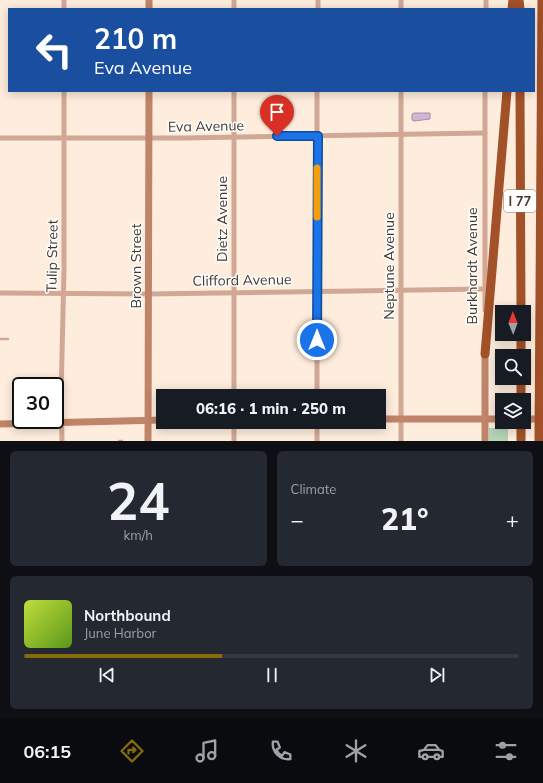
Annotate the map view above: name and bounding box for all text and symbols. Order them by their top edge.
text: 210 m [94,21,177,56]
icon: left [28,24,80,76]
text: Eva Avenue [94,56,192,79]
pin [260,95,294,136]
icon: arrive [266,101,288,123]
street label: Eva Avenue [168,116,244,136]
street label: Dietz Avenue [213,176,231,262]
road number: I 77 [504,190,536,212]
street label: Burkhardt Avenue [463,207,481,325]
street label: Neptune Avenue [380,212,398,320]
street label: Tulip Street [42,219,62,293]
street label: Brown Street [127,223,145,309]
street label: Clifford Avenue [192,270,292,290]
north arrow [495,305,531,341]
map controls [495,305,531,429]
position arrow [296,319,338,361]
button: search [495,349,531,385]
speed limit sign: 30 [12,377,64,429]
button: layers [495,393,531,429]
text: 06:16 · 1 min · 250 m [196,399,346,418]
text: 24 [107,468,169,533]
text: Climate [291,481,336,497]
text: 21° [381,500,429,538]
text: − [291,506,304,534]
text: + [506,506,519,534]
text: km/h [124,527,153,543]
text: Northbound [84,606,171,625]
text: June Harbor [84,625,156,641]
icon: previous [96,664,118,686]
icon: pause [261,664,283,686]
icon: next [426,664,448,686]
icon: directions [118,737,146,765]
icon: music [193,737,221,765]
icon: phone [267,737,295,765]
icon: climate [342,737,370,765]
icon: car [417,737,445,765]
icon: filters [492,737,520,765]
text: 06:15 [23,740,71,763]

